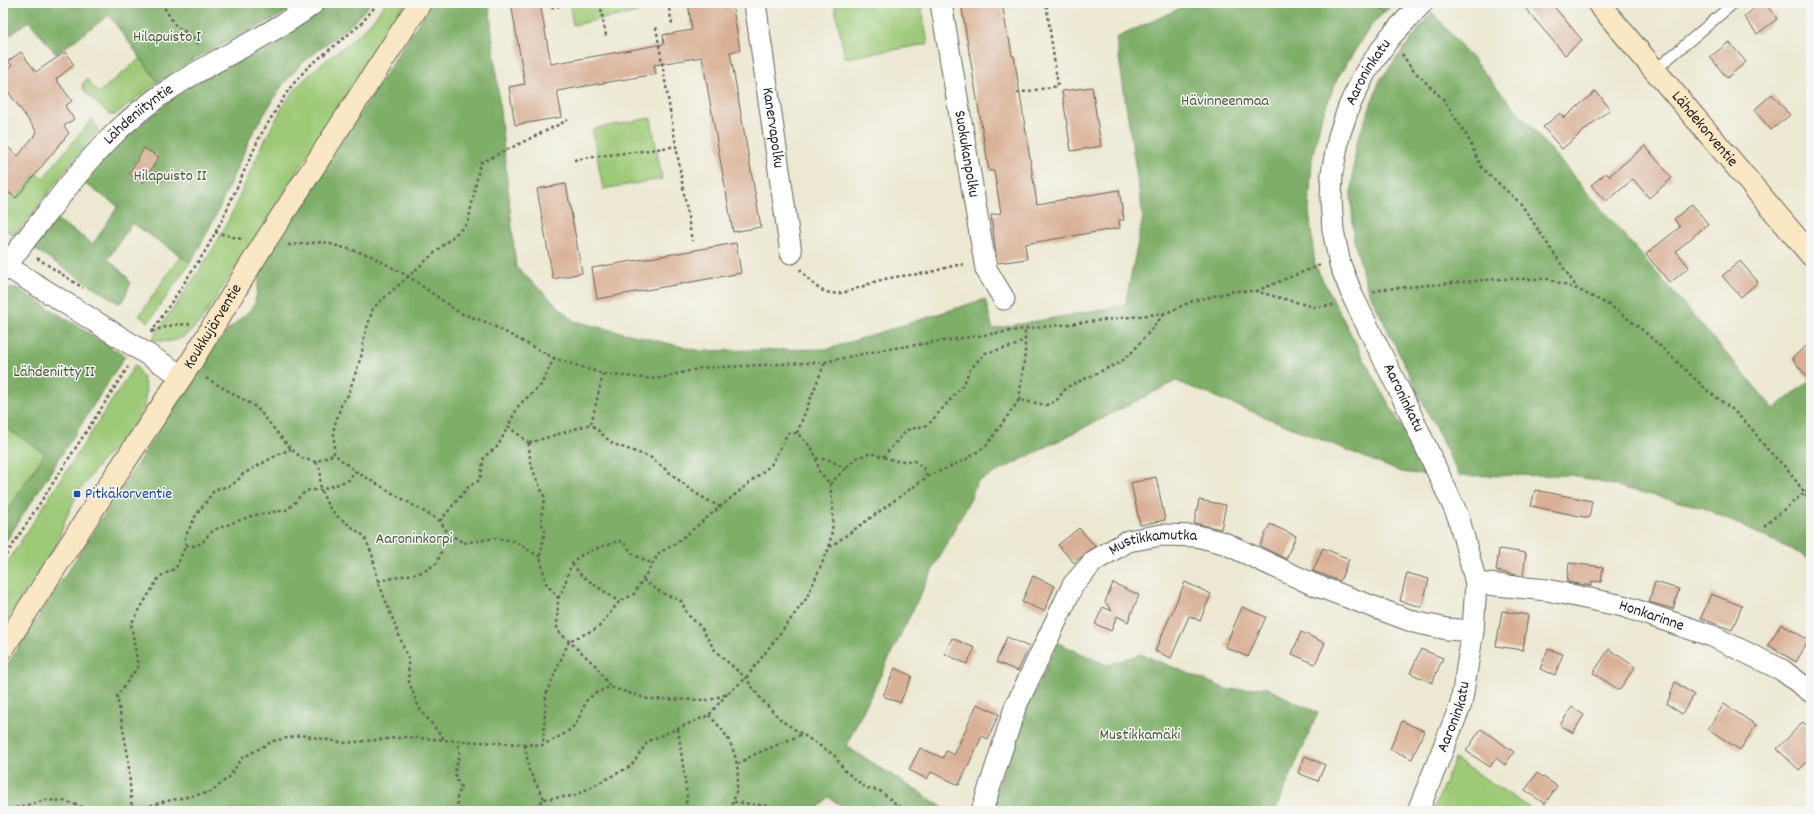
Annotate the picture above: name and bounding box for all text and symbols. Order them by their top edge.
park label: Hilapuisto I [133,26,201,49]
street label: Aaroninkatu [1339,34,1397,109]
street label: Lähdeniityntie [98,78,178,150]
street label: Kanervapolku [756,86,790,170]
street label: Lähdekorventie [1666,86,1743,172]
park label: Hävinneenmaa [1181,90,1270,113]
street label: Suokukanpolku [948,109,985,199]
park label: Hilapuisto II [134,165,207,188]
street label: Koukkujärventie [178,279,248,374]
street label: Aaroninkatu [1376,360,1430,436]
park label: Lähdeniitty II [13,361,95,384]
place label: Pitkäkorventie [85,483,172,506]
marker: Pitkäkorventie [72,489,82,499]
street label: Mustikkamutka [1104,523,1198,561]
park label: Aaroninkorpi [376,528,453,551]
street label: Honkarinne [1616,594,1687,637]
street label: Aaroninkatu [1431,680,1476,756]
park label: Mustikkamäki [1100,724,1181,747]

